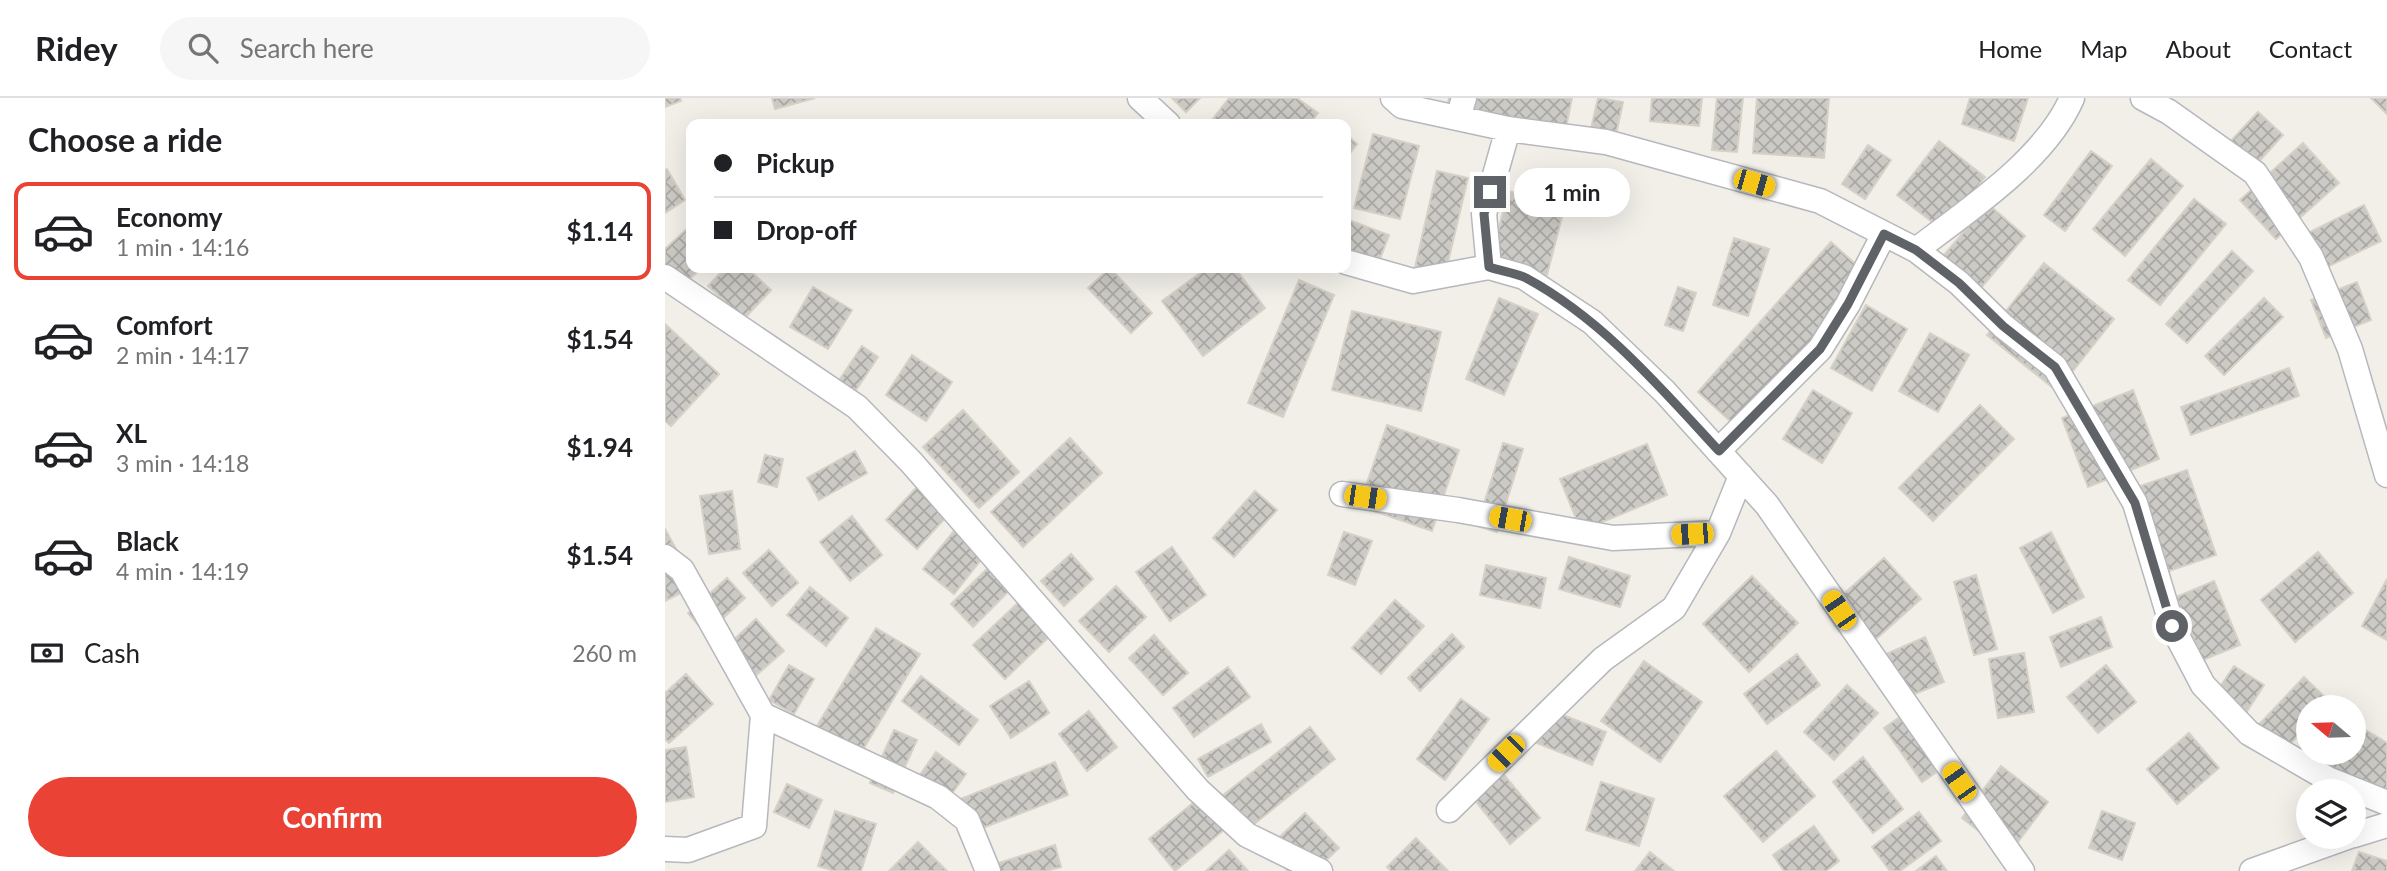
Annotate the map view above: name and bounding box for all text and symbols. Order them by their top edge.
search box [160,17,650,80]
text: Ridey [35,28,118,68]
icon: search [184,29,222,67]
text: Search here [240,32,374,64]
text: Home [1978,34,2042,63]
text: Map [2080,34,2128,63]
text: About [2166,34,2231,63]
text: Contact [2269,34,2352,63]
text: Choose a ride [28,120,222,159]
text: Pickup [756,147,835,179]
car [1731,167,1778,199]
callout: 1 min [1515,168,1630,217]
route end [1474,176,1506,208]
text: 1 min [1543,178,1601,206]
icon: car [32,200,95,263]
text: Economy [116,201,222,233]
text: Drop-off [756,214,857,246]
text: $1.14 [567,215,633,247]
text: 1 min · 14:16 [116,233,249,261]
icon: car [32,308,95,371]
text: Comfort [116,309,213,341]
text: $1.54 [567,323,633,355]
text: 2 min · 14:17 [116,341,249,369]
icon: car [32,416,95,479]
text: XL [116,417,147,449]
text: $1.94 [567,431,633,463]
text: 3 min · 14:18 [116,449,249,477]
car [1343,484,1388,510]
car [1488,505,1533,533]
car [1671,522,1714,546]
icon: car [32,524,95,587]
text: Black [116,525,179,557]
text: $1.54 [567,539,633,571]
text: 4 min · 14:19 [116,557,249,585]
car [1819,587,1860,633]
route start [2156,610,2188,642]
icon: cash [28,634,66,672]
text: Cash [84,637,140,669]
text: 260 m [572,639,637,667]
north arrow [2296,695,2366,765]
map controls [2296,695,2366,849]
car [1484,731,1529,775]
car [1939,759,1980,805]
button: Confirm [28,777,637,857]
button: layers [2296,779,2366,849]

